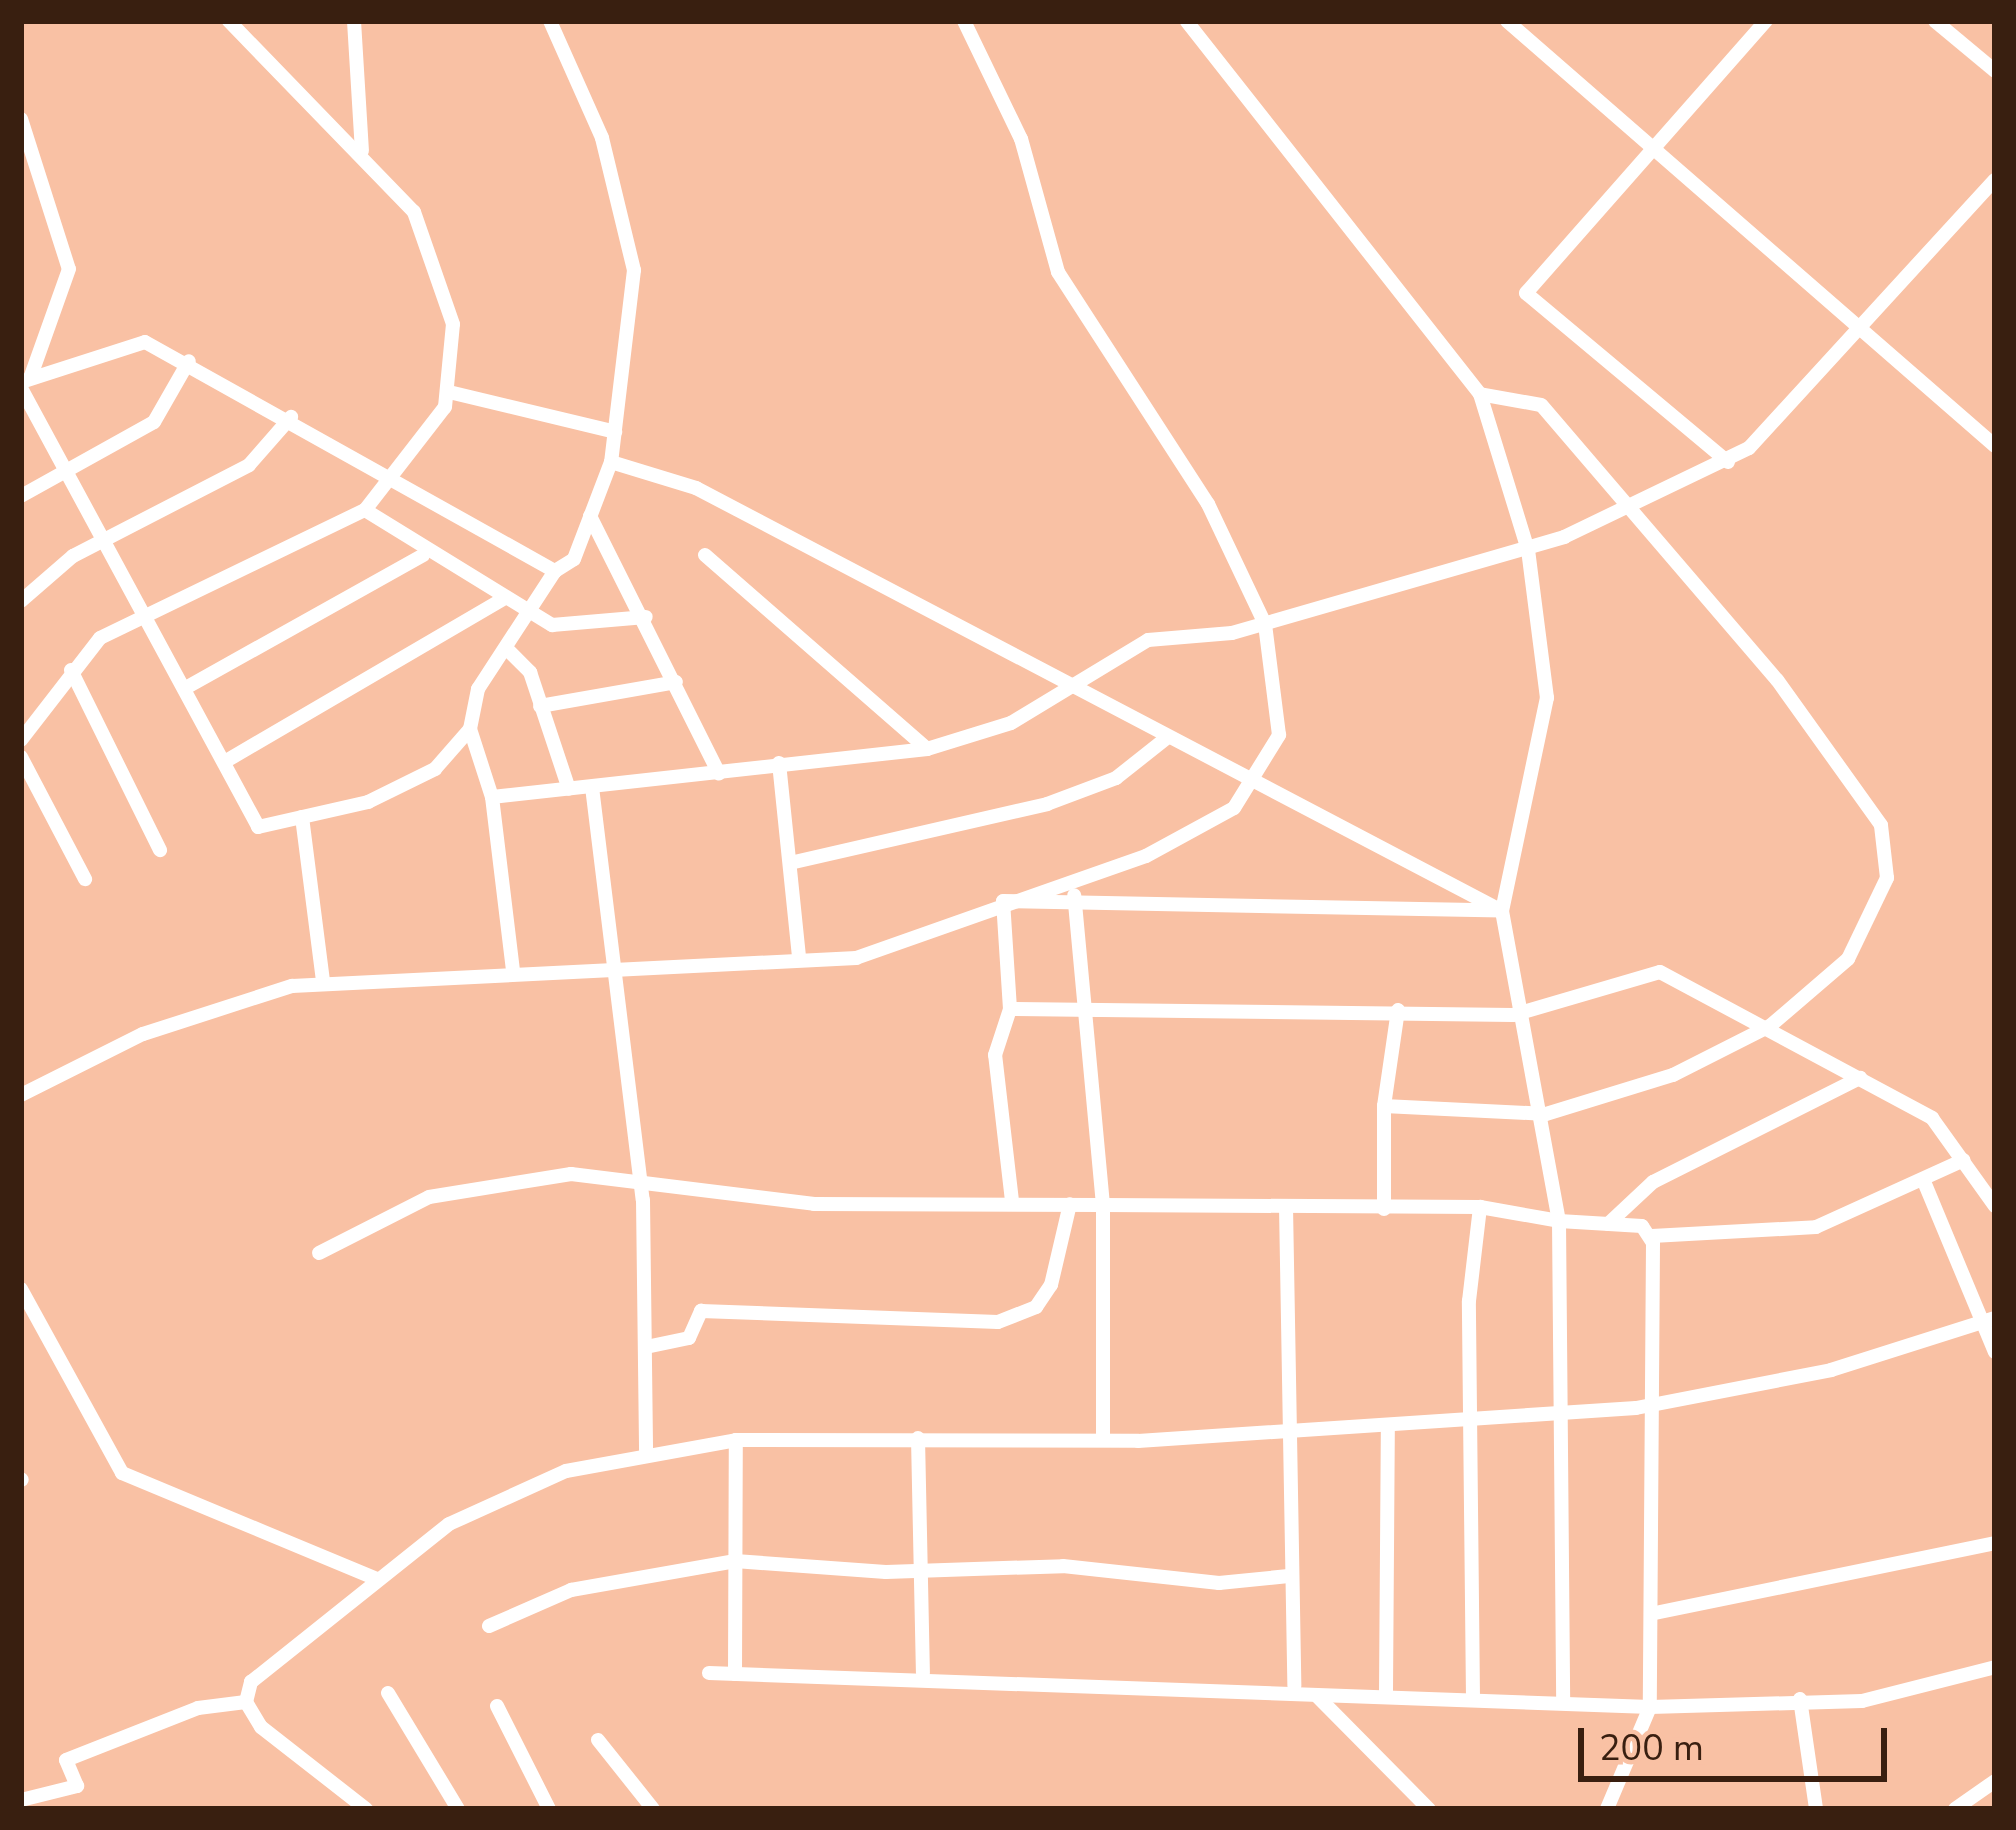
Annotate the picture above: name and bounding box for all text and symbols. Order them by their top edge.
scale bar [1584,1704,1893,1778]
text: 200 m [1599,1724,1704,1773]

